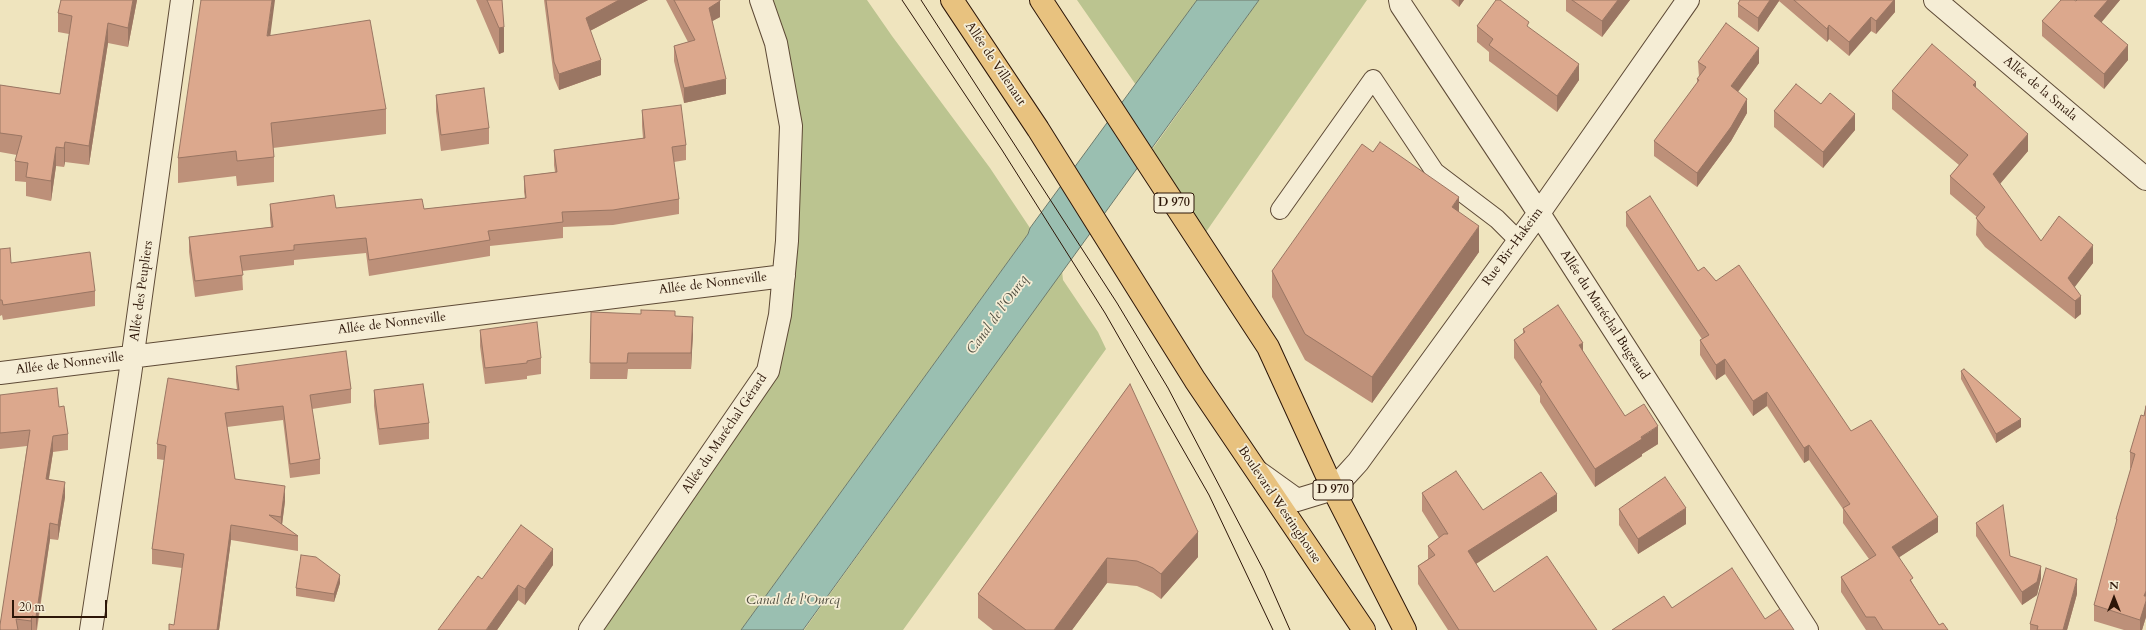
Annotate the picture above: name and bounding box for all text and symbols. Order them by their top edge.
street label: Allée de Villenaut [961,19,1029,109]
street label: Allée de la Smala [2000,53,2080,125]
road number: D 970 [1154,193,1194,213]
street label: Rue Bir-Hakeim [1479,205,1547,289]
street label: Allée des Peupliers [127,240,157,342]
street label: Allée du Maréchal Bugeaud [1556,247,1652,383]
street label: Allée de Nonneville [658,270,768,298]
water label: Canal de l'Ourcq [964,272,1032,358]
street label: Allée de Nonneville [337,310,447,338]
street label: Allée de Nonneville [15,350,125,378]
street label: Allée du Maréchal Gérard [679,371,771,497]
street label: Boulevard Westinghouse [1234,443,1324,567]
road number: D 970 [1313,480,1353,500]
north arrow [2094,578,2134,618]
text: N [2109,578,2119,593]
scale bar [14,592,109,618]
water label: Canal de l'Ourcq [746,593,840,609]
text: 20 m [19,599,45,615]

